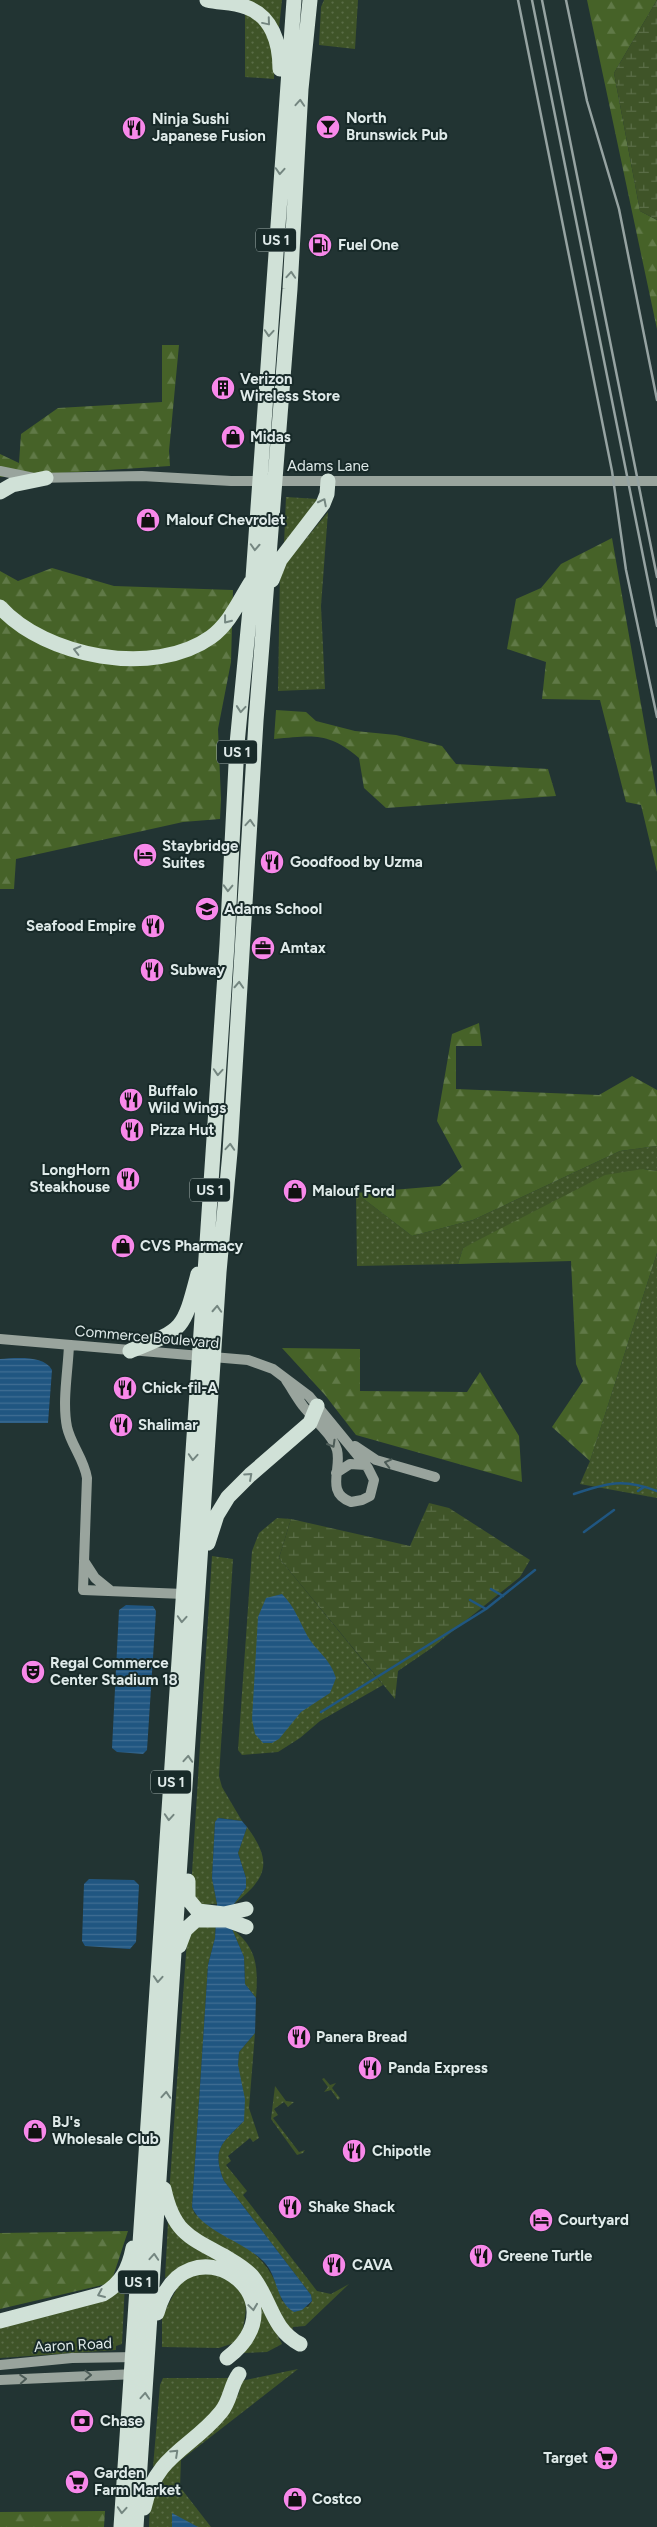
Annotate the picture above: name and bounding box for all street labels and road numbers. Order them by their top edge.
road number: US 1 [256,228,296,252]
street label: Adams Lane [287,457,369,475]
road number: US 1 [217,740,257,764]
road number: US 1 [190,1178,230,1202]
street label: Commerce Boulevard [74,1322,220,1352]
road number: US 1 [151,1770,191,1794]
road number: US 1 [118,2270,158,2294]
street label: Aaron Road [34,2334,112,2356]

